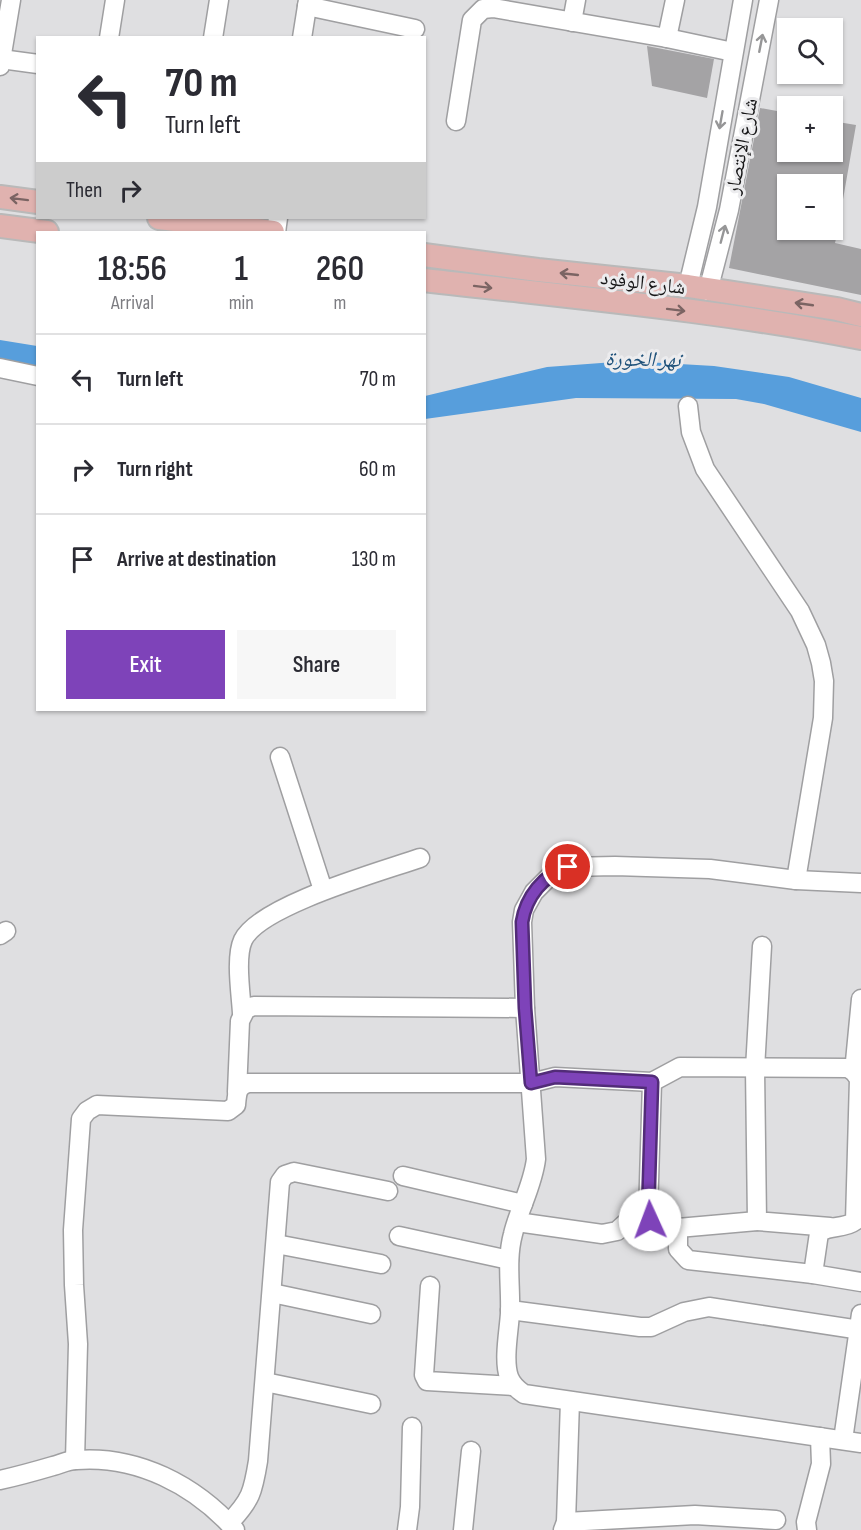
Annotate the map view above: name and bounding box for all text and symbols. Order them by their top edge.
map controls [777,18,843,240]
button: search [777,18,843,84]
one-way arrow [756,34,767,53]
text: 70 m [165,58,238,109]
icon: left [66,60,144,138]
street label: شارع الإنتصار [721,96,763,197]
button: + [777,96,843,162]
text: Turn left [165,109,241,141]
one-way arrow [716,109,727,129]
icon: right [114,174,147,207]
button: − [777,174,843,240]
text: Then [66,177,102,204]
one-way arrow [9,193,29,204]
one-way arrow [718,225,729,244]
text: 18:56 [98,248,167,291]
text: 1 [235,248,248,291]
text: 260 [316,248,364,291]
street label: شارع الوفود [599,266,687,300]
one-way arrow [559,268,579,279]
one-way arrow [472,282,492,293]
text: Arrival [111,291,154,315]
text: min [229,291,254,315]
text: m [334,291,346,315]
one-way arrow [794,299,814,310]
one-way arrow [666,305,686,316]
water label: نهر الخورة [605,346,685,373]
icon: left [66,363,99,396]
text: Turn left [117,366,183,393]
text: 70 m [360,366,396,393]
icon: right [66,453,99,486]
text: Turn right [117,456,193,483]
text: 60 m [359,456,396,483]
icon: arrive [66,543,99,576]
text: Arrive at destination [117,546,276,573]
text: 130 m [352,546,396,573]
button: Exit [66,630,225,699]
button: Share [237,630,396,699]
pin [542,841,593,892]
icon: arrive [551,850,584,883]
position arrow [618,1188,682,1252]

